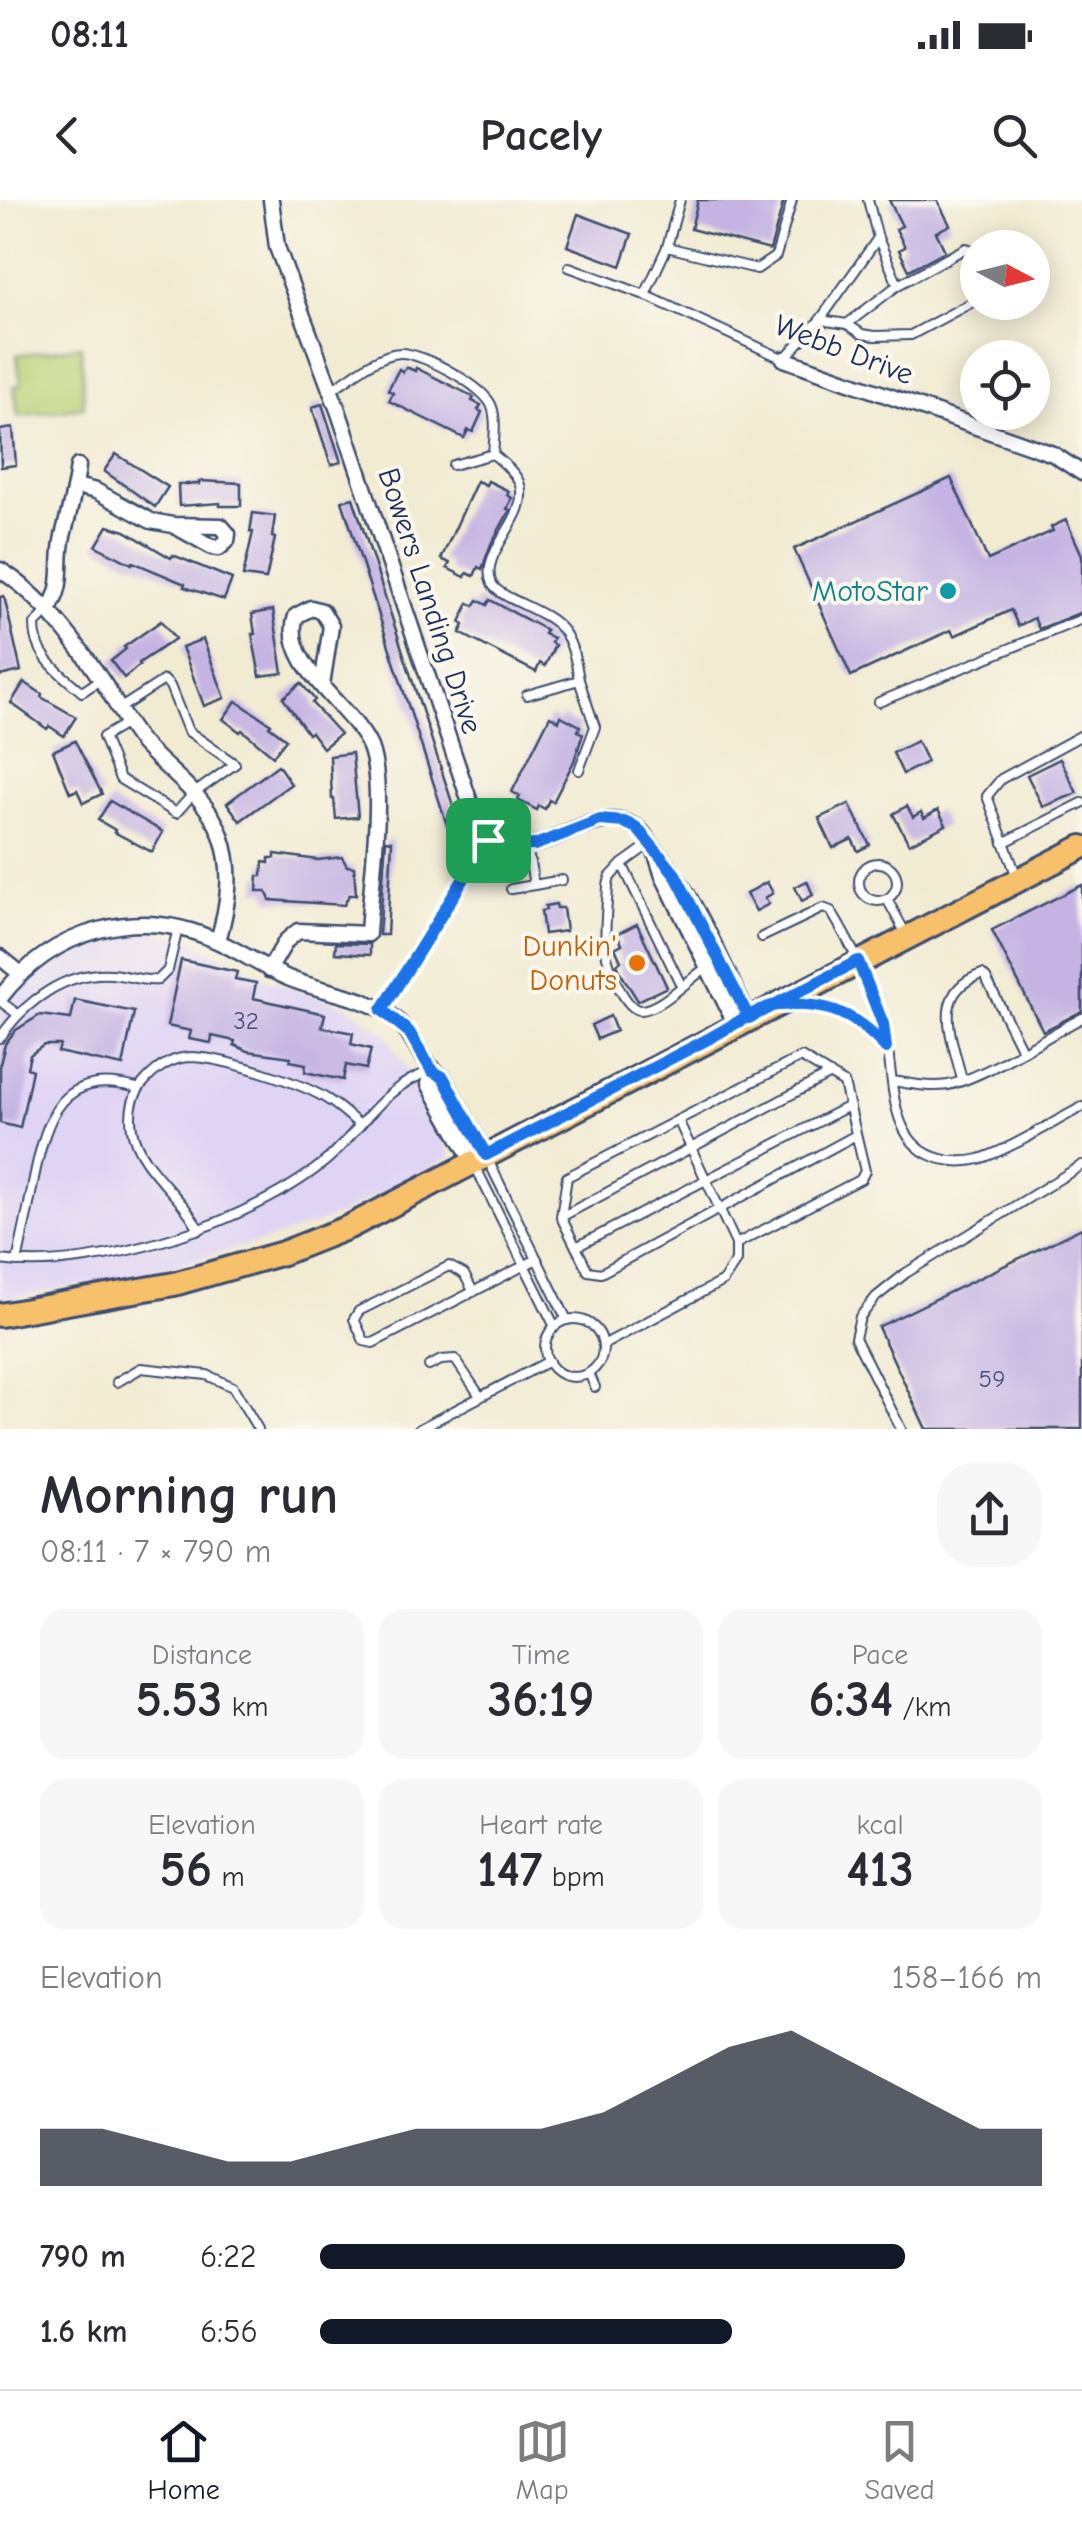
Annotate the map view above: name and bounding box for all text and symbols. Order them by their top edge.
text: 08:11 [50,13,129,57]
icon: back [40,108,95,163]
icon: search [987,108,1042,163]
text: Pacely [480,109,602,161]
north arrow [960,230,1050,320]
map controls [960,230,1050,430]
street label: Webb Drive [770,308,918,392]
button: locate [960,340,1050,430]
street label: Bowers Landing Drive [370,464,490,738]
place label: MotoStar [812,574,928,609]
marker: MotoStar [937,580,959,602]
pin [446,798,531,883]
icon: arrive [461,813,516,868]
place label: Dunkin' Donuts [522,929,617,998]
marker: Dunkin' Donuts [626,952,648,974]
house number: 32 [233,1006,259,1035]
house number: 59 [979,1364,1005,1393]
button: share [937,1462,1042,1567]
text: Morning run [40,1463,338,1527]
text: 08:11 · 7 × 790 m [40,1533,271,1570]
text: Distance [152,1639,252,1671]
text: Time [512,1639,570,1671]
text: Pace [852,1639,908,1671]
text: 5.53 [136,1671,222,1729]
text: 36:19 [488,1671,594,1729]
text: 6:34 [809,1671,893,1729]
text: km [222,1691,268,1723]
text: /km [893,1691,951,1723]
text: Elevation [148,1809,256,1841]
text: Heart rate [479,1809,603,1841]
text: kcal [856,1809,904,1841]
text: 56 [159,1841,212,1899]
text: 147 [477,1841,542,1899]
text: 413 [846,1841,914,1899]
text: m [212,1861,245,1893]
text: bpm [542,1861,605,1893]
text: Elevation [40,1959,163,1996]
text: 158–166 m [892,1959,1042,1996]
text: 790 m [40,2238,126,2275]
text: 6:22 [200,2238,257,2275]
text: 1.6 km [40,2313,128,2350]
text: 6:56 [200,2313,258,2350]
tab: Home [147,2414,220,2506]
tab: Map [515,2414,570,2506]
tab: Saved [865,2414,935,2506]

